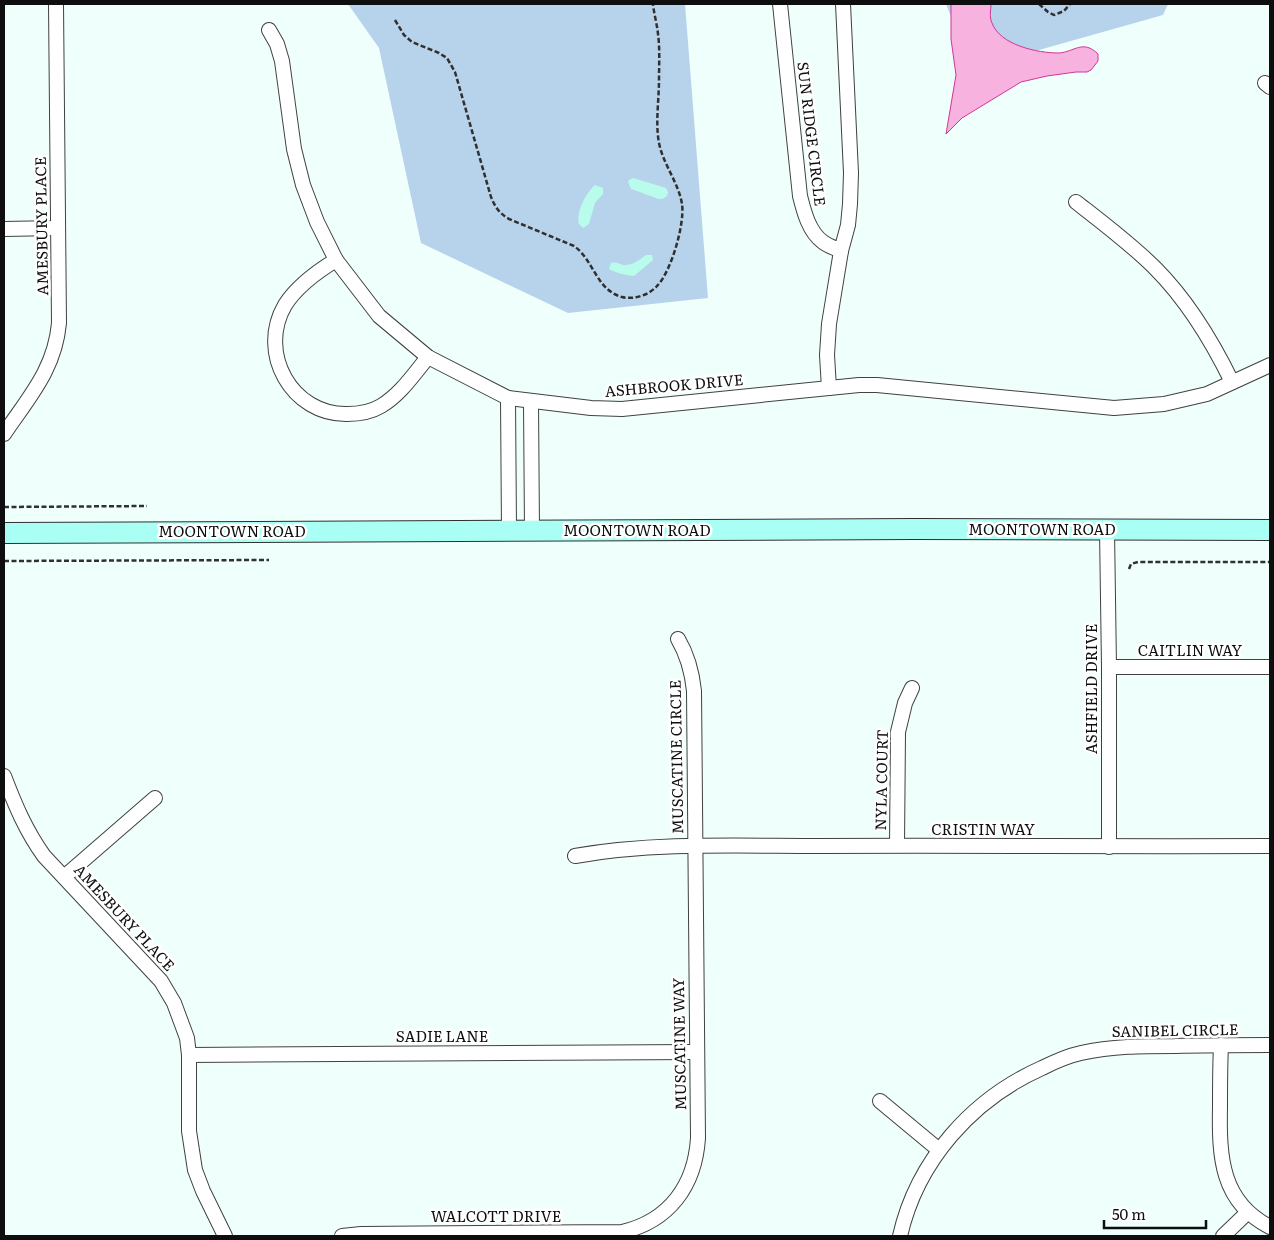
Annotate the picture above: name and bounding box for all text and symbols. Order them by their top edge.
street label: SUN RIDGE CIRCLE [792,60,833,207]
street label: AMESBURY PLACE [28,156,53,296]
street label: ASHBROOK DRIVE [604,367,744,402]
street label: MOONTOWN ROAD [968,517,1116,540]
street label: MOONTOWN ROAD [563,518,711,541]
street label: MOONTOWN ROAD [158,519,306,542]
street label: ASHFIELD DRIVE [1079,624,1102,754]
street label: CAITLIN WAY [1138,638,1242,661]
street label: MUSCATINE CIRCLE [663,680,688,834]
street label: NYLA COURT [868,729,893,831]
street label: CRISTIN WAY [931,817,1035,840]
street label: AMESBURY PLACE [69,858,181,976]
street label: MUSCATINE WAY [666,977,691,1111]
street label: SANIBEL CIRCLE [1111,1017,1239,1042]
street label: SADIE LANE [396,1024,488,1047]
scale bar [1104,1198,1206,1230]
text: 50 m [1112,1202,1146,1225]
street label: WALCOTT DRIVE [431,1204,561,1227]

